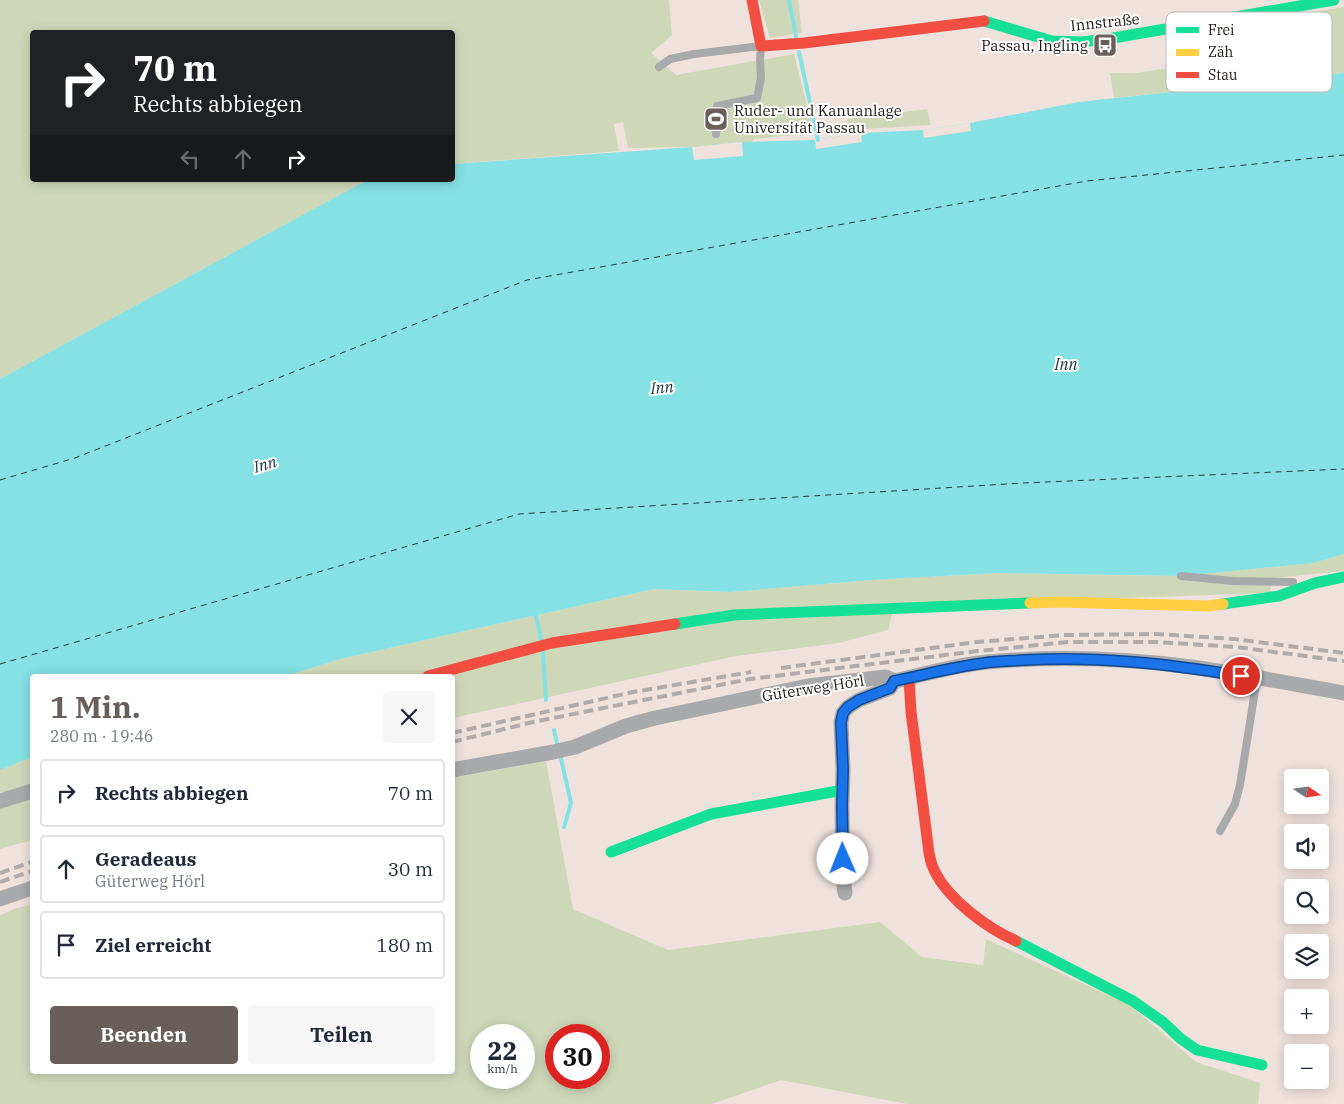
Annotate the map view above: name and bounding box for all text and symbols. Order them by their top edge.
street label: Innstraße [1070,9,1140,35]
legend [1166,12,1332,92]
text: Frei [1208,21,1235,39]
bus stop icon: Passau, Ingling [1092,32,1118,58]
place label: Passau, Ingling [981,36,1088,55]
text: Zäh [1208,43,1234,61]
text: 70 m [133,45,217,91]
icon: right [50,50,115,115]
text: Stau [1208,66,1238,84]
text: Rechts abbiegen [133,89,302,118]
place label: Ruder- und Kanuanlage Universität Passau [734,101,902,137]
sports icon: Ruder- und Kanuanlage Universität Passau [703,106,729,132]
icon: left [176,145,204,173]
icon: ahead [229,145,257,173]
icon: right [282,145,310,173]
water label: Inn [1053,354,1078,374]
water label: Inn [649,376,674,398]
water label: Inn [250,451,279,477]
pin [1220,655,1262,697]
icon: arrive [1227,662,1255,690]
street label: Güterweg Hörl [761,671,865,705]
text: 1 Min. [50,687,141,726]
button: close [383,691,435,743]
text: 280 m · 19:46 [50,726,153,746]
north arrow [1284,769,1329,814]
map controls [1284,769,1329,1089]
icon: right [52,779,80,807]
text: Rechts abbiegen [95,781,249,805]
text: 70 m [388,781,433,805]
button: sound [1284,824,1329,869]
position arrow [816,832,868,884]
text: Geradeaus [95,847,196,871]
icon: ahead [52,855,80,883]
text: 30 m [388,857,433,881]
text: Güterweg Hörl [95,871,205,891]
button: search [1284,879,1329,924]
icon: arrive [52,931,80,959]
text: Ziel erreicht [95,933,211,957]
text: 180 m [376,933,433,957]
button: layers [1284,934,1329,979]
button: + [1284,989,1329,1034]
button: Beenden [50,1006,238,1064]
button: Teilen [248,1006,435,1064]
speed limit sign: 30 [545,1024,610,1089]
text: 22 [487,1034,518,1067]
button: − [1284,1044,1329,1089]
text: km/h [487,1061,518,1076]

